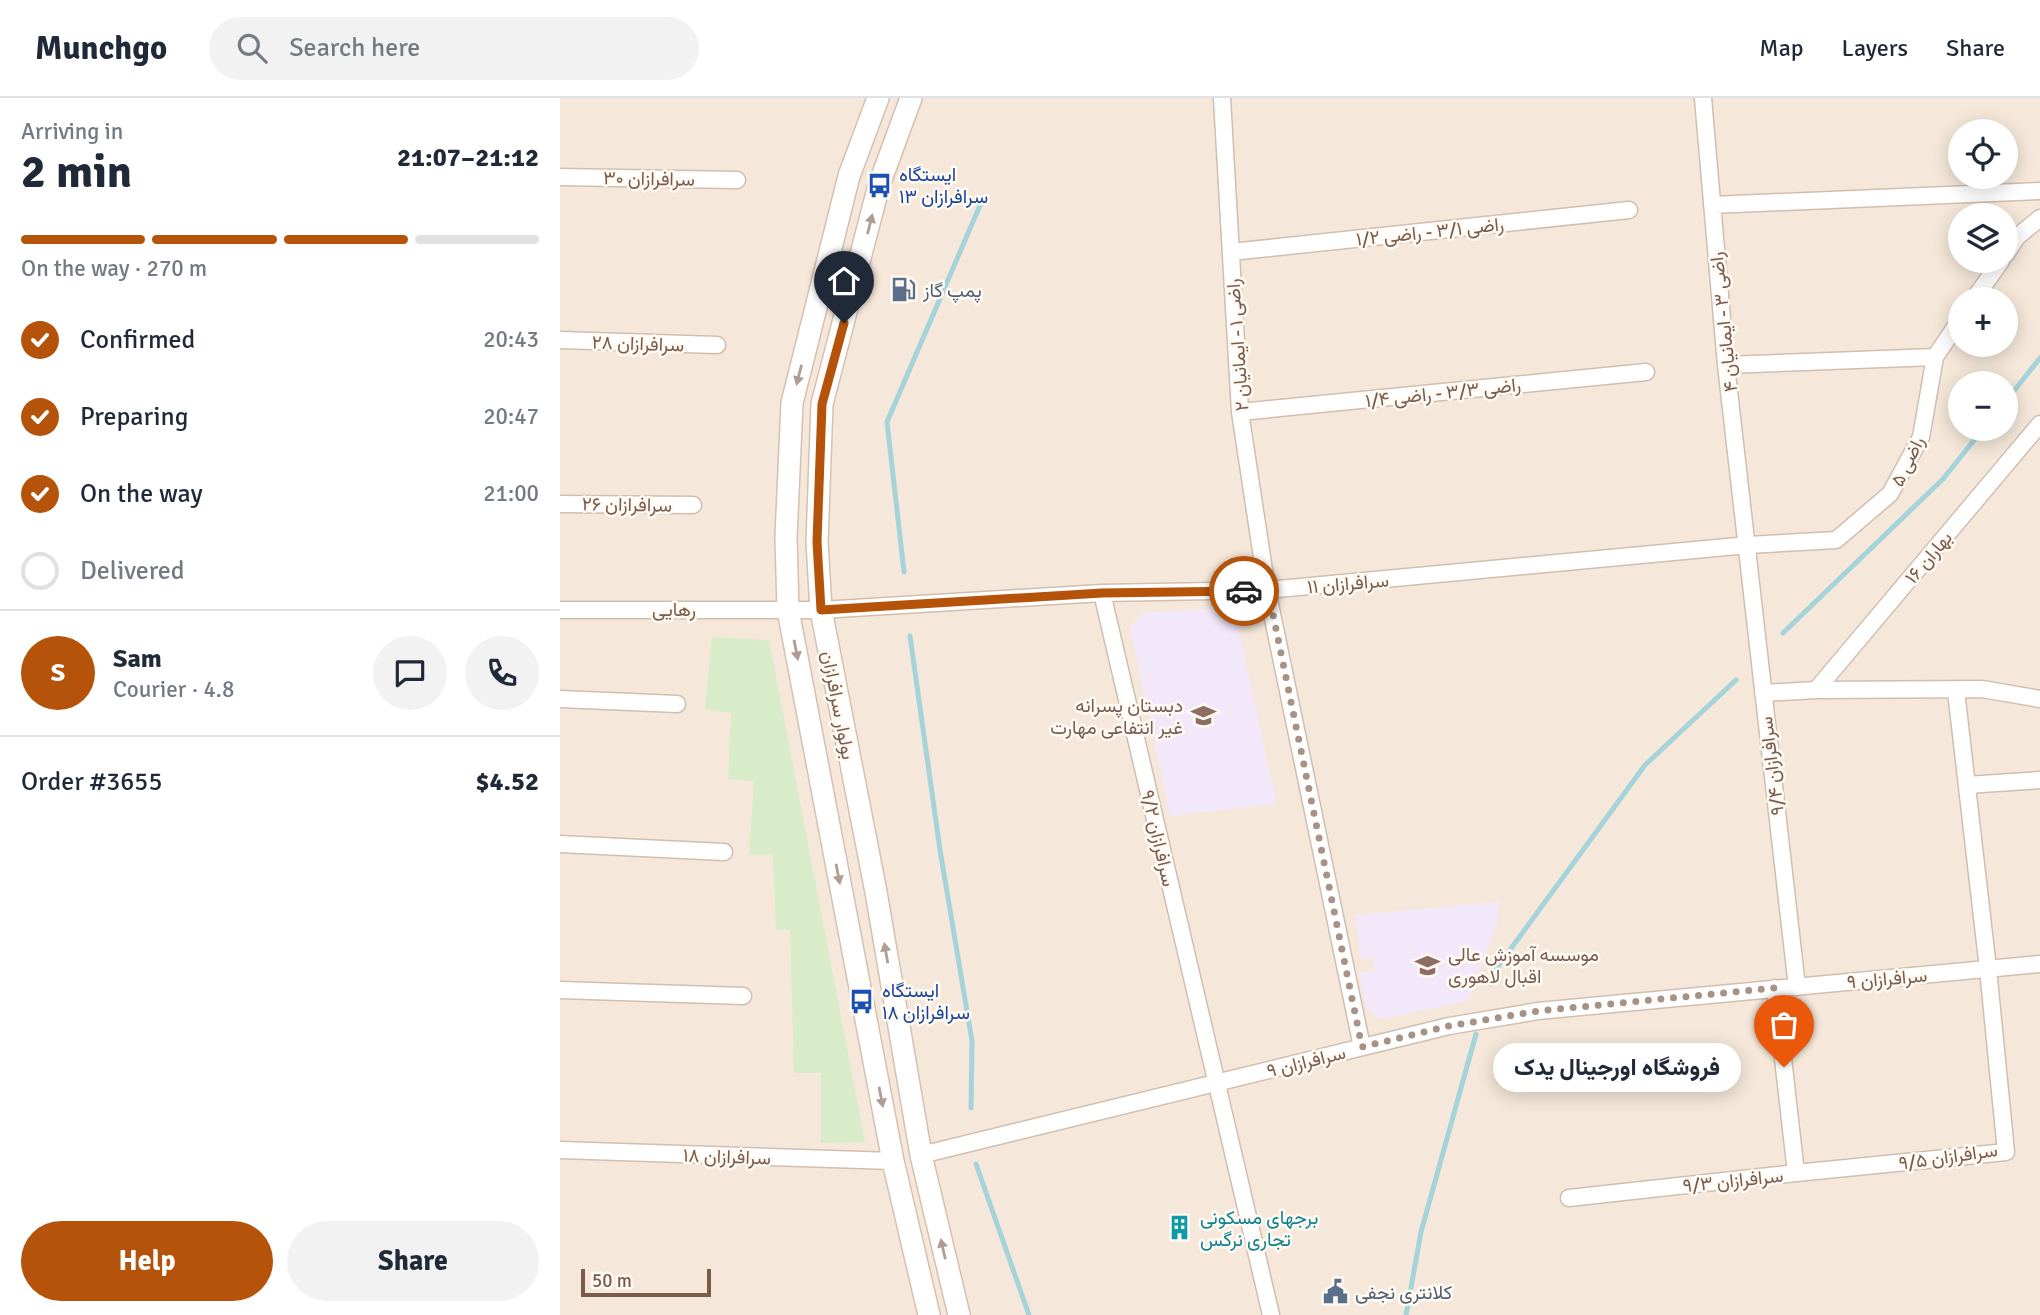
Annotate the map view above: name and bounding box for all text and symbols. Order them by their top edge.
search box [209,17,699,80]
text: Munchgo [35,28,167,69]
icon: search [233,29,271,67]
text: Search here [289,32,420,64]
text: Map [1759,33,1804,63]
text: Layers [1842,33,1908,63]
text: Share [1946,33,2005,63]
text: Arriving in [21,117,123,146]
map controls [1948,119,2018,441]
button: locate [1948,119,2018,189]
text: 21:07–21:12 [397,142,539,174]
text: 2 min [21,144,132,200]
place label: ایستگاه سرافرازان ۱۳ [899,163,988,209]
street label: سرافرازان ۳۰ [603,166,695,192]
bus stop icon: ایستگاه سرافرازان ۱۳ [865,171,893,199]
button: layers [1948,203,2018,273]
street label: راضی ۳/۱ - راضی ۱/۲ [1355,212,1505,252]
one-way arrow [865,213,876,235]
pin [814,251,874,323]
street label: راضی ۳ - ایمانیان ۴ [1705,251,1743,393]
text: On the way · 270 m [21,254,207,283]
icon: home [825,262,863,300]
fuel station icon: پمپ گاز [889,276,917,304]
street label: راضی ۱ - ایمانیان ۲ [1221,278,1255,412]
place label: پمپ گاز [922,279,982,304]
button: + [1948,287,2018,357]
icon: check [21,321,59,359]
text: Confirmed [80,324,195,356]
text: 20:43 [483,325,539,354]
street label: سرافرازان ۲۸ [591,330,685,358]
one-way arrow [793,365,804,387]
button: − [1948,371,2018,441]
street label: راضی ۳/۳ - راضی ۱/۴ [1364,373,1522,413]
icon: check [21,398,59,436]
text: Preparing [80,401,188,433]
text: 20:47 [483,402,539,431]
street label: راضی ۵ [1885,432,1930,491]
icon: check [21,475,59,513]
text: On the way [80,478,203,510]
text: 21:00 [483,479,539,508]
street label: سرافرازان ۲۶ [582,492,672,518]
street label: بهاران ۱۶ [1900,526,1958,589]
text: Delivered [80,555,185,587]
courier [1209,556,1279,626]
street label: سرافرازان ۱۱ [1306,568,1390,600]
icon: car [1225,572,1263,610]
street label: رهایی [652,598,696,622]
button: chat [373,636,447,710]
button: phone [465,636,539,710]
one-way arrow [790,639,801,661]
text: Sam [113,643,162,675]
street label: بولوار سرافرازان [816,649,860,762]
text: S [51,657,65,689]
text: Courier · 4.8 [113,675,234,704]
place label: دبستان پسرانه غیر انتفاعی مهارت [1050,694,1183,740]
school or university icon: دبستان پسرانه غیر انتفاعی مهارت [1189,702,1217,730]
street label: سرافرازان ۹/۴ [1754,715,1790,817]
text: Order #3655 [21,766,162,798]
text: $4.52 [475,766,539,798]
street label: سرافرازان ۹/۲ [1135,788,1181,889]
one-way arrow [833,863,844,885]
one-way arrow [880,942,891,964]
place label: موسسه آموزش عالی اقبال لاهوری [1448,943,1599,989]
school or university icon: موسسه آموزش عالی اقبال لاهوری [1414,951,1442,979]
street label: سرافرازان ۹ [1846,964,1928,994]
place label: ایستگاه سرافرازان ۱۸ [882,979,970,1025]
bus stop icon: ایستگاه سرافرازان ۱۸ [848,987,876,1015]
pin [1754,995,1814,1067]
icon: bag [1765,1006,1803,1044]
street label: سرافرازان ۹ [1264,1041,1348,1083]
callout: فروشگاه اورجینال یدک [1494,1042,1742,1091]
text: فروشگاه اورجینال یدک [1514,1053,1720,1082]
one-way arrow [876,1086,887,1108]
street label: سرافرازان ۹/۵ [1897,1138,1999,1176]
street label: سرافرازان ۱۸ [683,1143,771,1171]
street label: سرافرازان ۹/۳ [1682,1164,1785,1198]
place label: برجهای مسکونی تجاری نرگس [1200,1206,1318,1252]
building icon: برجهای مسکونی تجاری نرگس [1166,1214,1194,1242]
button: Help [21,1221,273,1301]
button: Share [287,1221,539,1301]
one-way arrow [937,1238,948,1260]
scale bar [581,1266,710,1298]
text: 50 m [592,1269,632,1293]
public building icon: کلانتری نجفی [1321,1278,1349,1306]
place label: کلانتری نجفی [1355,1281,1452,1305]

